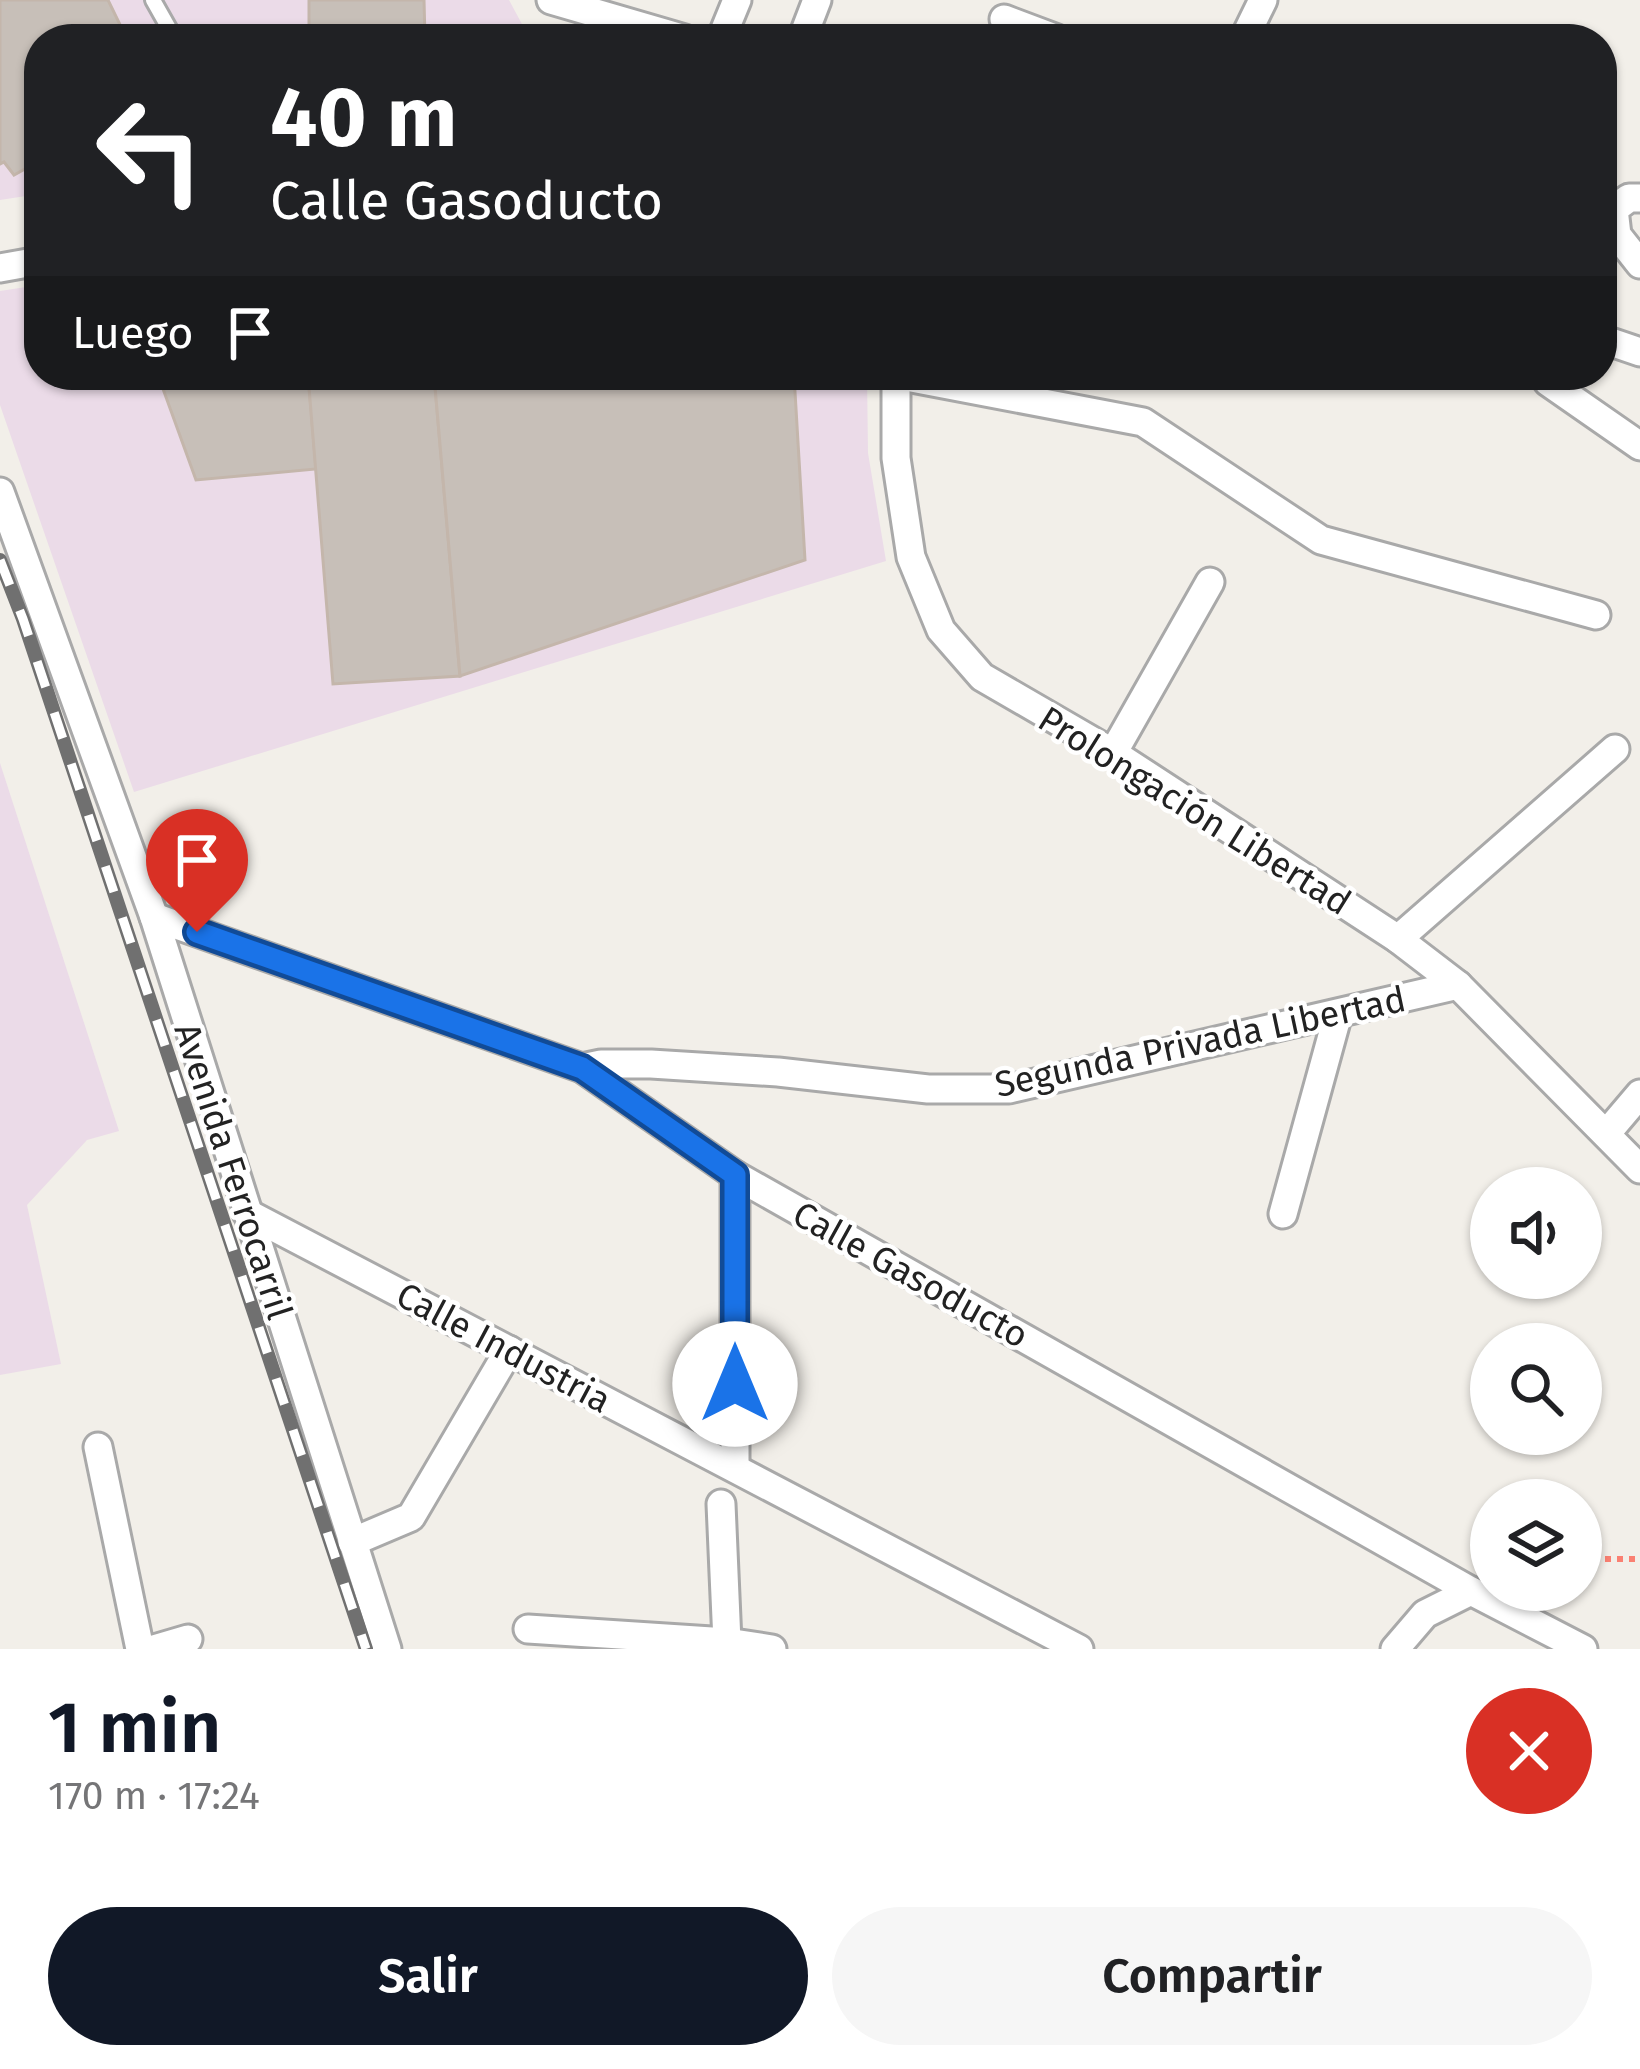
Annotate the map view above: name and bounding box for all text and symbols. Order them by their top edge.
text: 40 m [270,67,458,168]
icon: left [72,72,228,228]
text: Calle Gasoducto [270,169,663,233]
icon: arrive [217,300,283,366]
text: Luego [72,306,193,360]
street label: Prolongación Libertad [1030,697,1359,925]
pin [146,809,248,932]
icon: arrive [164,827,230,893]
street label: Segunda Privada Libertad [991,977,1410,1107]
street label: Avenida Ferrocarril [164,1018,302,1325]
map controls [1470,1167,1602,1611]
button: sound [1470,1167,1602,1299]
street label: Calle Gasoducto [785,1192,1036,1358]
street label: Calle Industria [389,1273,618,1423]
position arrow [672,1321,798,1447]
button: search [1470,1323,1602,1455]
button: layers [1470,1479,1602,1611]
text: 1 min [48,1685,221,1771]
button: close [1466,1688,1592,1814]
text: 170 m · 17:24 [48,1773,260,1819]
button: Salir [48,1907,808,2045]
button: Compartir [832,1907,1592,2045]

